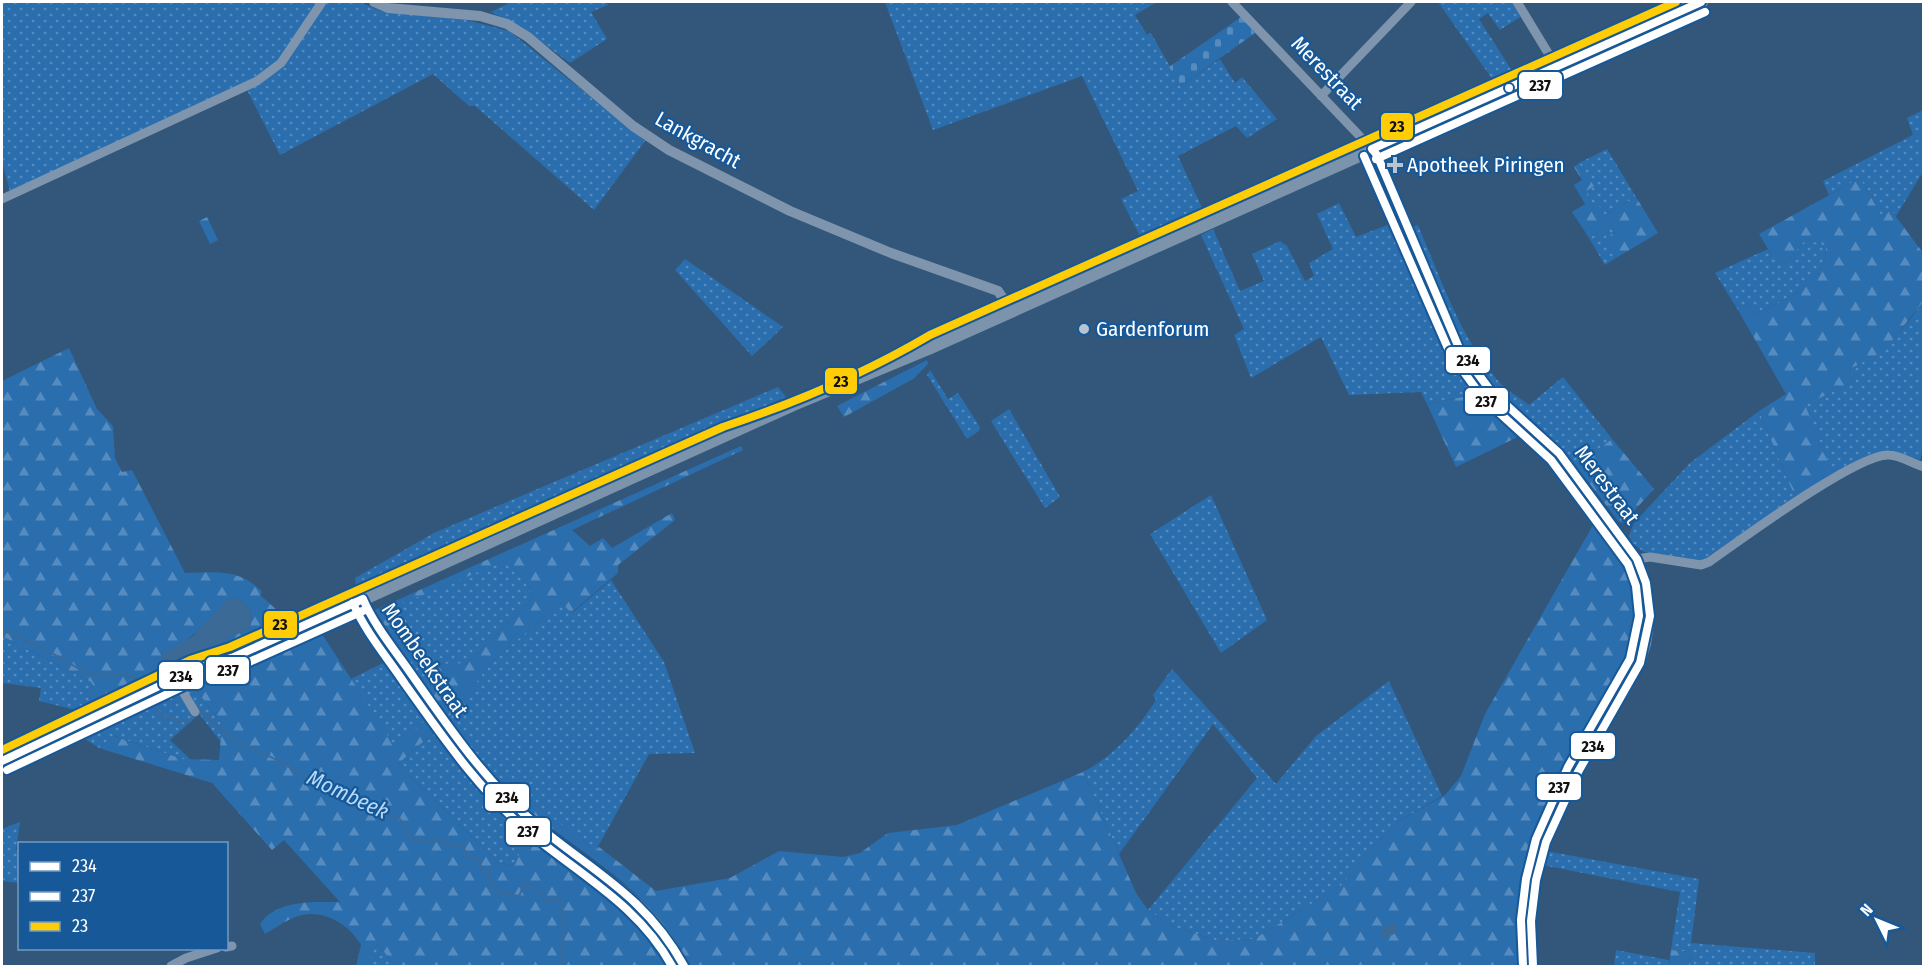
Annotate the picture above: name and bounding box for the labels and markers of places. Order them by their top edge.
unlabelled marker [1503,82,1515,94]
place label: Apotheek Piringen [1407,152,1565,178]
marker: Apotheek Piringen [1388,158,1402,172]
place label: Gardenforum [1096,316,1209,342]
marker: Gardenforum [1077,322,1091,336]

